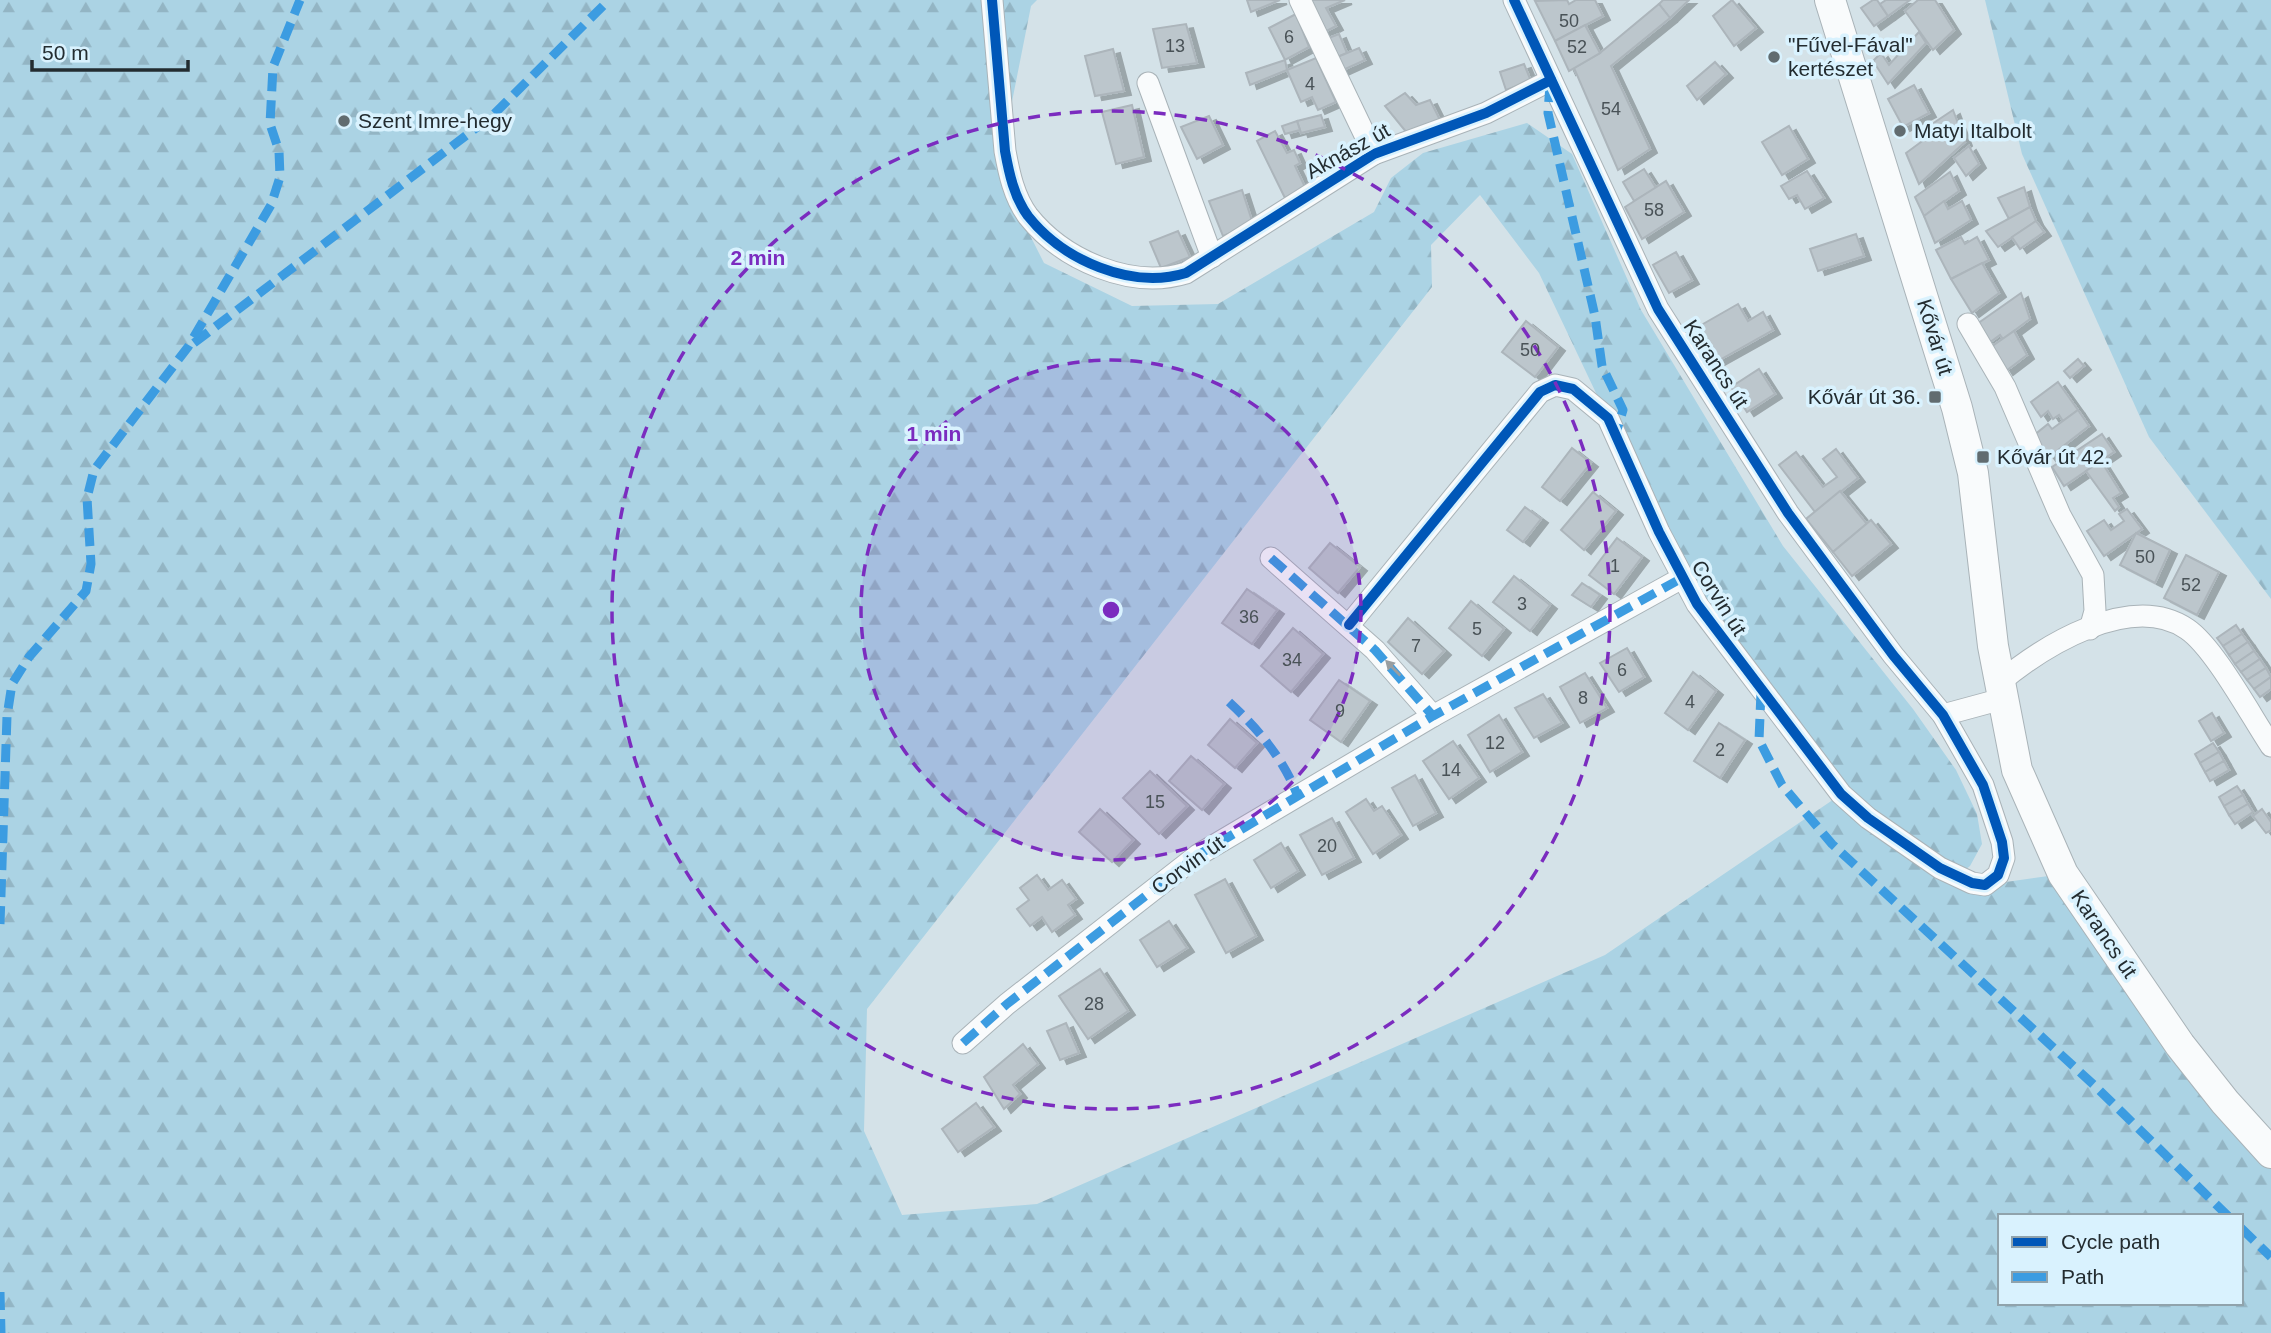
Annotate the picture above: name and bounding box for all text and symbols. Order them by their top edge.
house number: 50 [1559,11,1579,31]
house number: 6 [1284,27,1294,47]
scale bar [32,28,187,72]
place label: "Fűvel-Fával" kertészet [1788,33,1913,80]
house number: 13 [1165,36,1185,56]
house number: 52 [1567,37,1587,57]
text: 50 m [42,41,89,64]
marker: "Fűvel-Fával" kertészet [1766,49,1782,65]
house number: 4 [1305,74,1315,94]
house number: 54 [1601,99,1621,119]
place label: Szent Imre-hegy [358,109,513,132]
marker: Szent Imre-hegy [336,113,352,129]
street label: Aknász út [1302,118,1394,183]
place label: Matyi Italbolt [1914,119,2032,142]
marker: Matyi Italbolt [1892,123,1908,139]
house number: 58 [1644,200,1664,220]
text: 2 min [731,246,785,269]
street label: Kővár út [1913,296,1958,378]
street label: Karancs út [1679,315,1753,412]
house number: 50 [1520,340,1540,360]
place label: Kővár út 36. [1808,385,1921,408]
marker: Kővár út 36. [1927,389,1943,405]
text: 1 min [907,422,961,445]
place label: Kővár út 42. [1997,445,2110,468]
marker: Kővár út 42. [1975,449,1991,465]
house number: 50 [2135,547,2155,567]
house number: 1 [1610,556,1620,576]
street label: Corvin út [1687,556,1752,640]
house number: 52 [2181,575,2201,595]
house number: 3 [1517,594,1527,614]
centre of rings [1099,598,1123,622]
house number: 36 [1239,607,1259,627]
house number: 5 [1472,619,1482,639]
house number: 7 [1411,636,1421,656]
house number: 34 [1282,650,1302,670]
one-way arrow [1386,660,1402,677]
house number: 6 [1617,660,1627,680]
house number: 8 [1578,688,1588,708]
house number: 4 [1685,692,1695,712]
house number: 9 [1335,701,1345,721]
house number: 12 [1485,733,1505,753]
house number: 2 [1715,740,1725,760]
house number: 14 [1441,760,1461,780]
house number: 15 [1145,792,1165,812]
street label: Corvin út [1147,830,1229,899]
house number: 20 [1317,836,1337,856]
street label: Karancs út [2067,886,2142,982]
house number: 28 [1084,994,1104,1014]
legend [1998,1214,2243,1305]
text: Cycle path [2061,1230,2160,1253]
text: Path [2061,1265,2104,1288]

